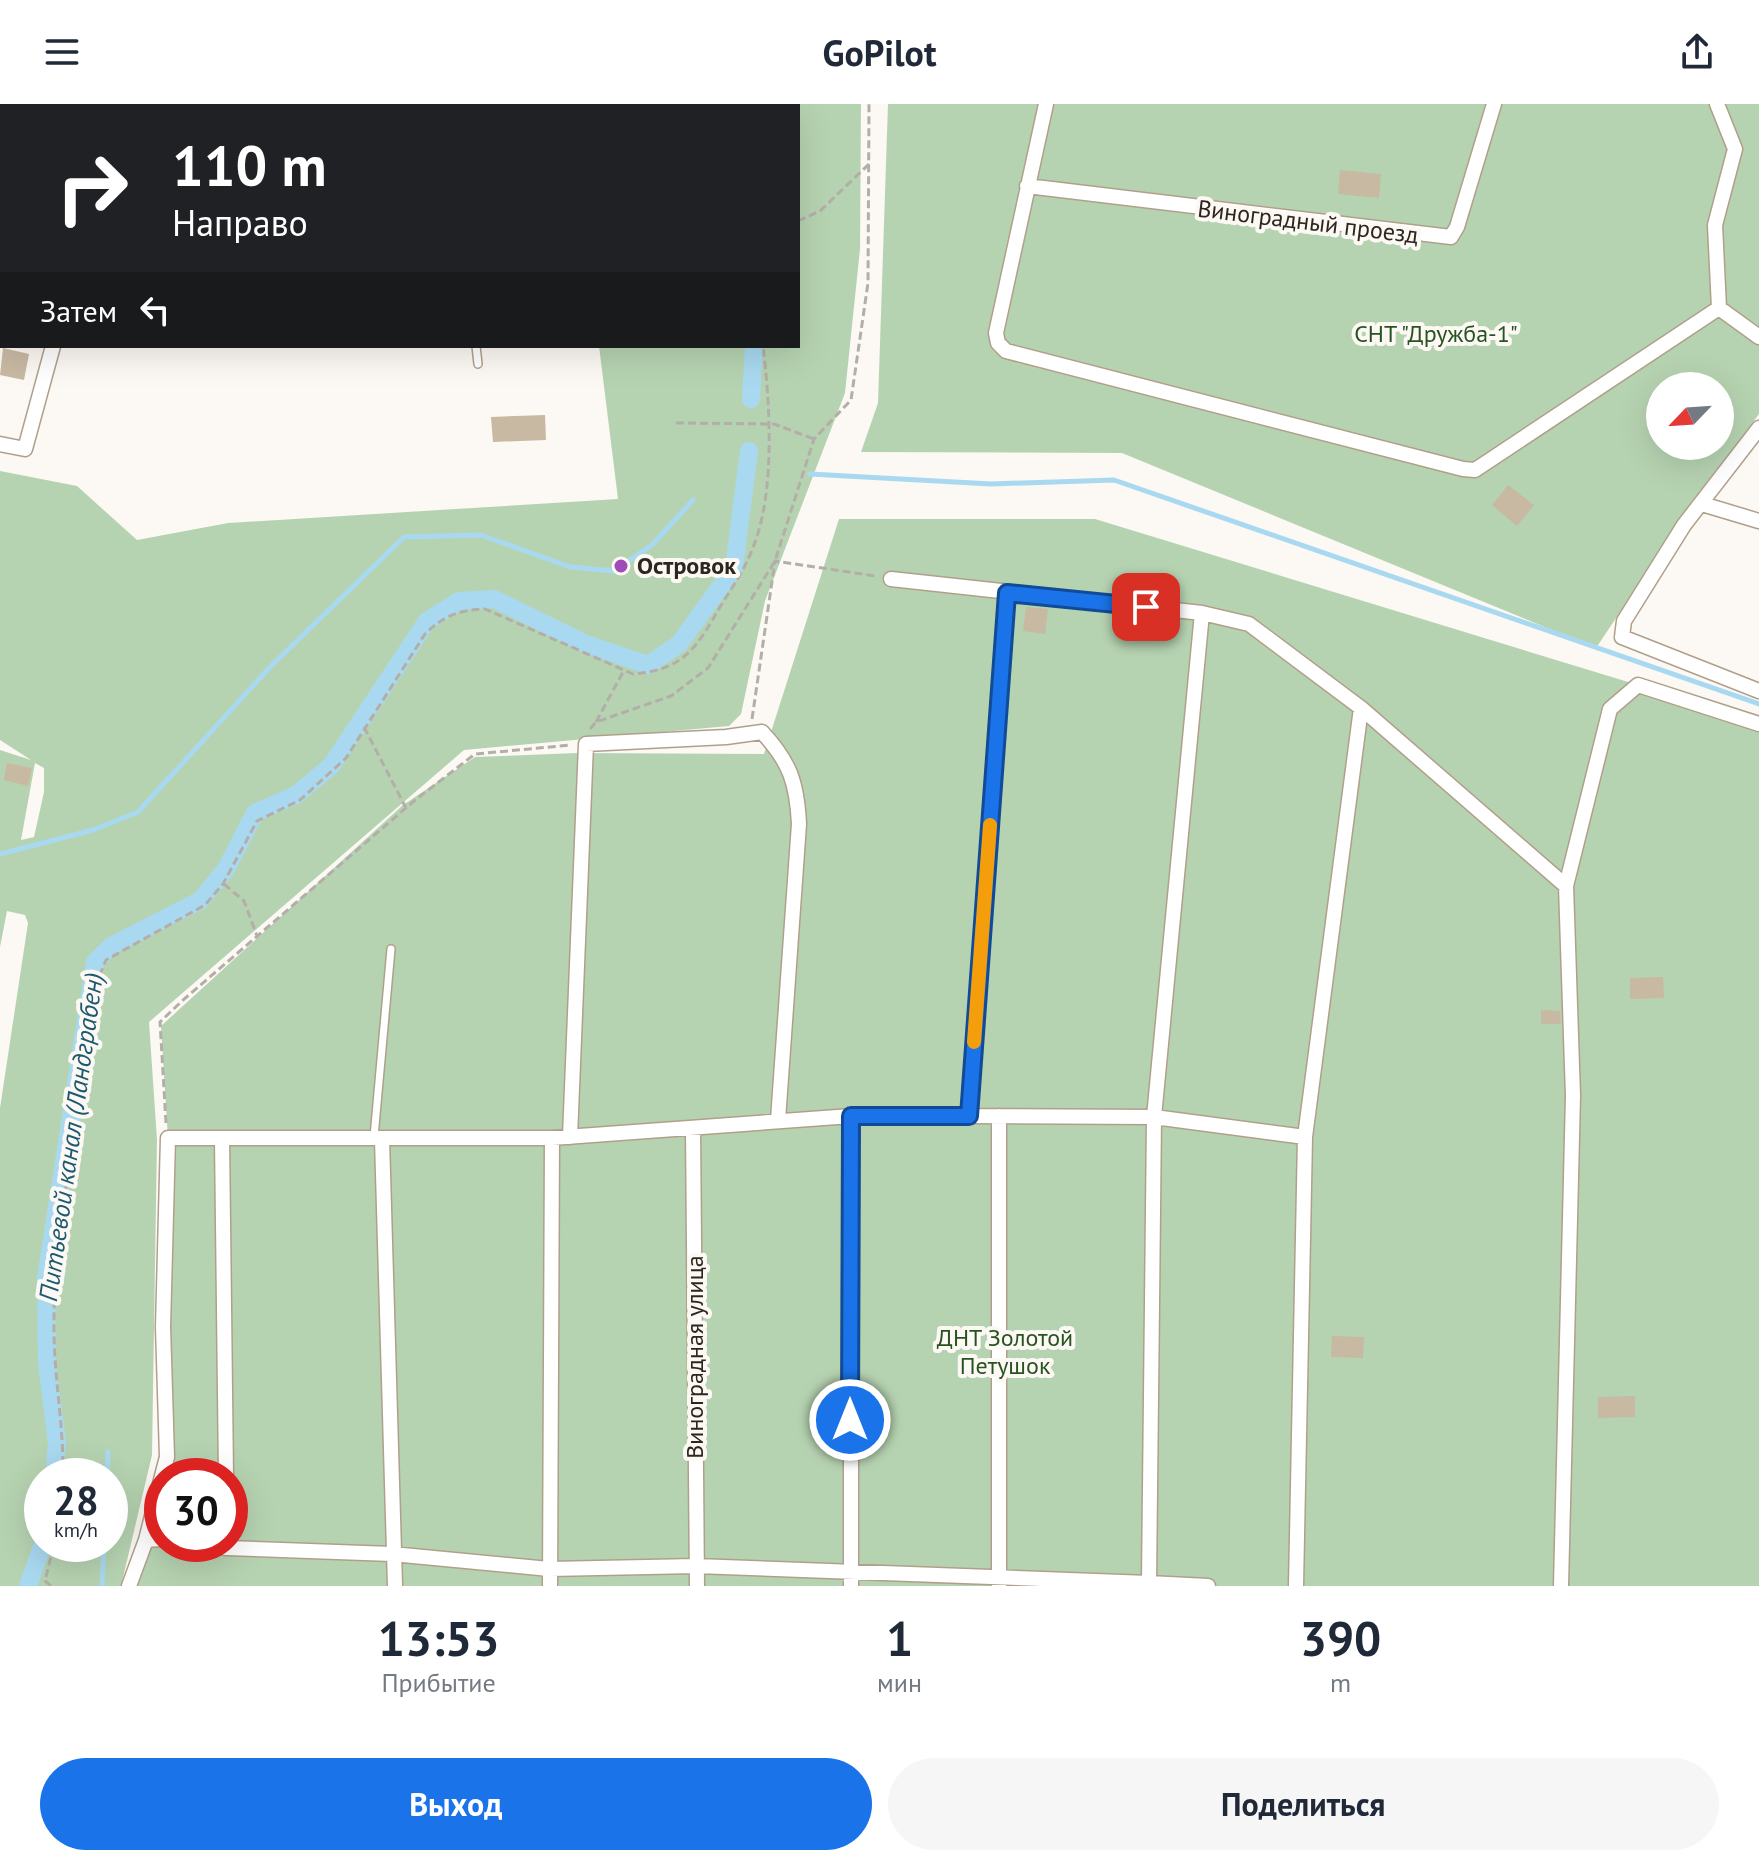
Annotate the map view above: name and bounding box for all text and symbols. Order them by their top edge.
text: GoPilot [822,29,937,76]
icon: menu [40,30,84,74]
icon: share [1675,30,1719,74]
text: 110 m [172,129,327,201]
icon: right [40,136,144,240]
street label: Виноградный проезд [1196,193,1420,250]
text: Направо [172,199,308,246]
icon: left [133,288,177,332]
text: Затем [40,291,117,330]
park label: СНТ "Дружба-1" [1354,318,1518,349]
north arrow [1646,372,1734,460]
map controls [1646,372,1734,460]
place label: Островок [637,550,736,581]
marker: Островок [612,557,630,575]
pin [1112,573,1180,641]
icon: arrive [1124,585,1168,629]
water label: Питьевой канал (Ландграбен) [31,970,110,1303]
street label: Виноградная улица [679,1255,710,1459]
park label: ДНТ Золотой Петушок [937,1322,1073,1381]
position arrow [808,1378,892,1462]
speed limit sign: 30 [144,1458,248,1562]
text: 28 [53,1474,99,1526]
text: km/h [54,1517,98,1543]
text: 13:53 [378,1607,499,1669]
text: 1 [886,1607,913,1669]
text: 390 [1300,1607,1381,1669]
text: Прибытие [381,1666,496,1699]
text: мин [877,1666,922,1699]
text: m [1330,1666,1351,1699]
button: Выход [40,1758,872,1850]
button: Поделиться [888,1758,1719,1850]

